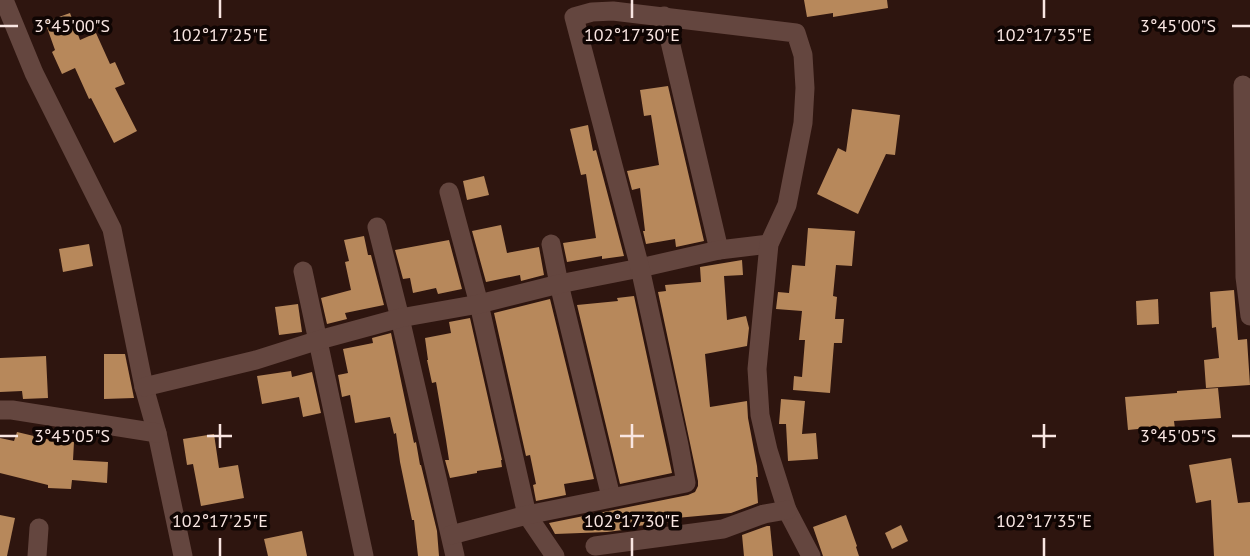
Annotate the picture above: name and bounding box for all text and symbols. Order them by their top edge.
text: 3°45'00"S [34,14,110,37]
text: 3°45'00"S [1140,14,1216,37]
text: 102°17'25"E [172,23,268,46]
text: 102°17'30"E [584,23,680,46]
text: 102°17'35"E [996,23,1092,46]
text: 3°45'05"S [34,424,110,447]
text: 3°45'05"S [1140,424,1216,447]
text: 102°17'25"E [172,509,268,532]
text: 102°17'30"E [584,509,680,532]
text: 102°17'35"E [996,509,1092,532]

